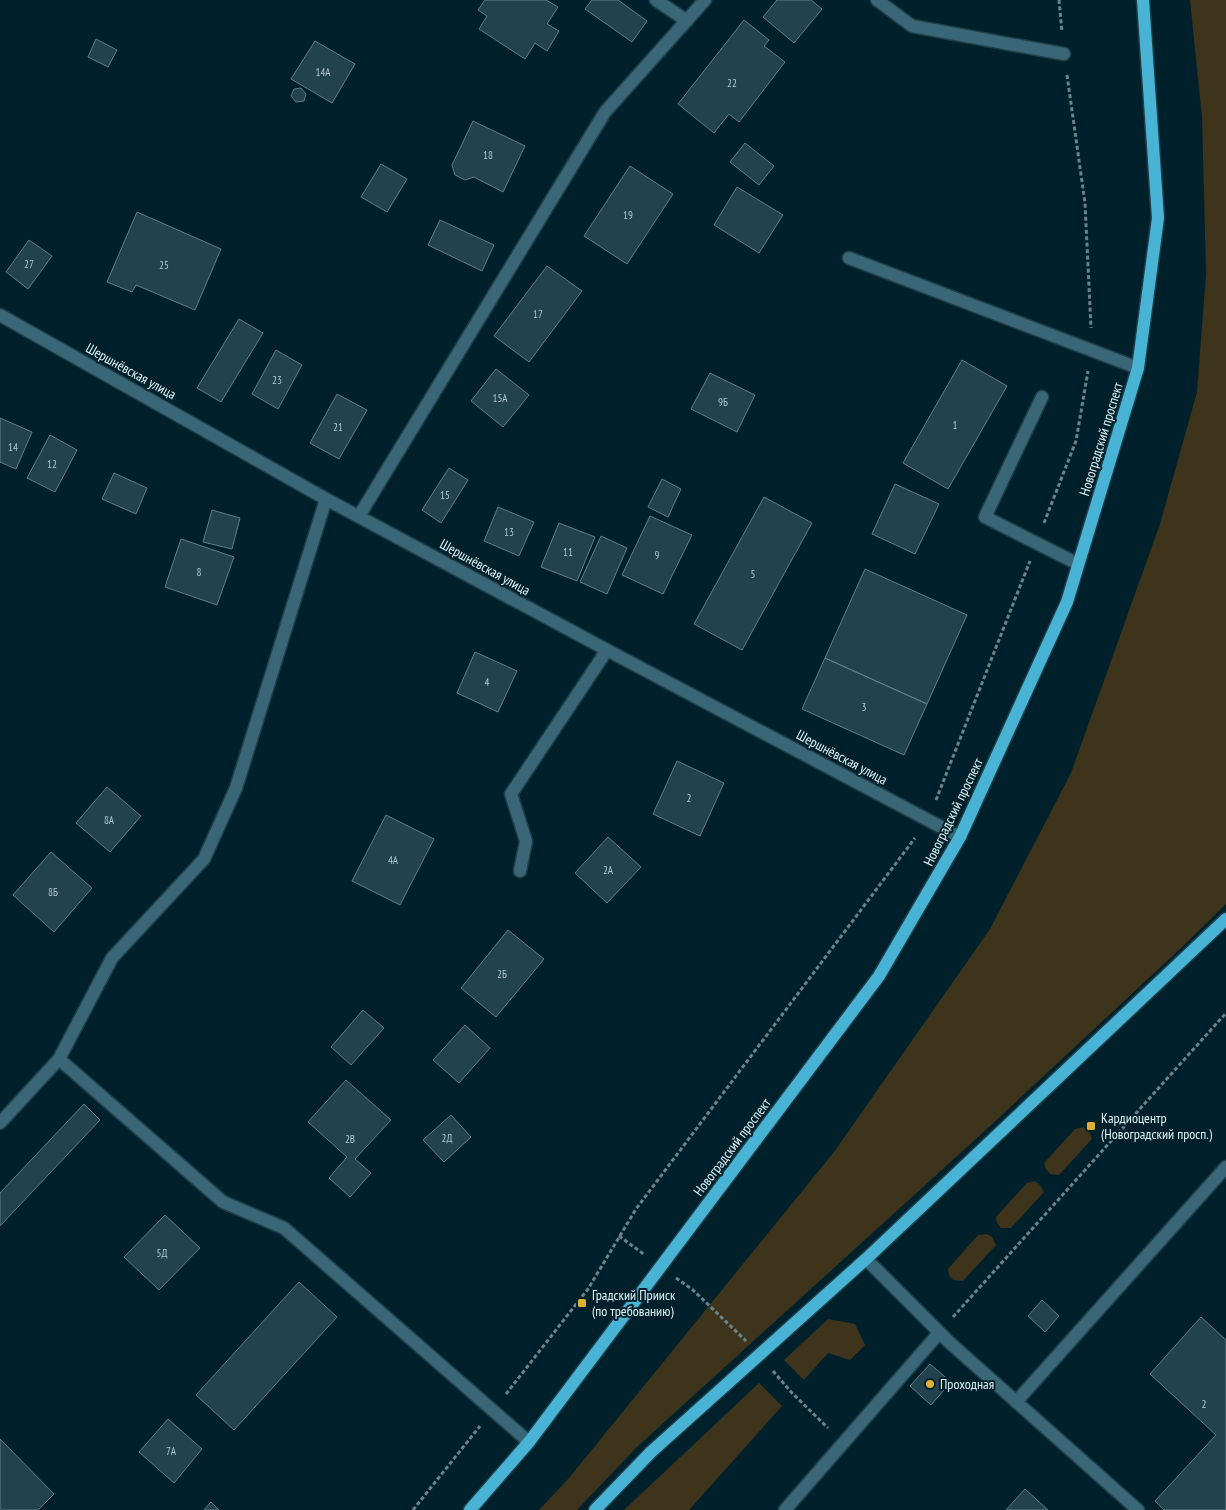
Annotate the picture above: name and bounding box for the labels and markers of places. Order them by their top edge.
place label: Кардиоцентр (Новоградский просп.) [1101,1109,1213,1143]
marker: Кардиоцентр (Новоградский просп.) [1085,1120,1097,1132]
place label: Градский Прииск (по требованию) [592,1286,676,1320]
marker: Градский Прииск (по требованию) [576,1297,588,1309]
place label: Проходная [940,1375,994,1393]
marker: Проходная [924,1378,936,1390]

